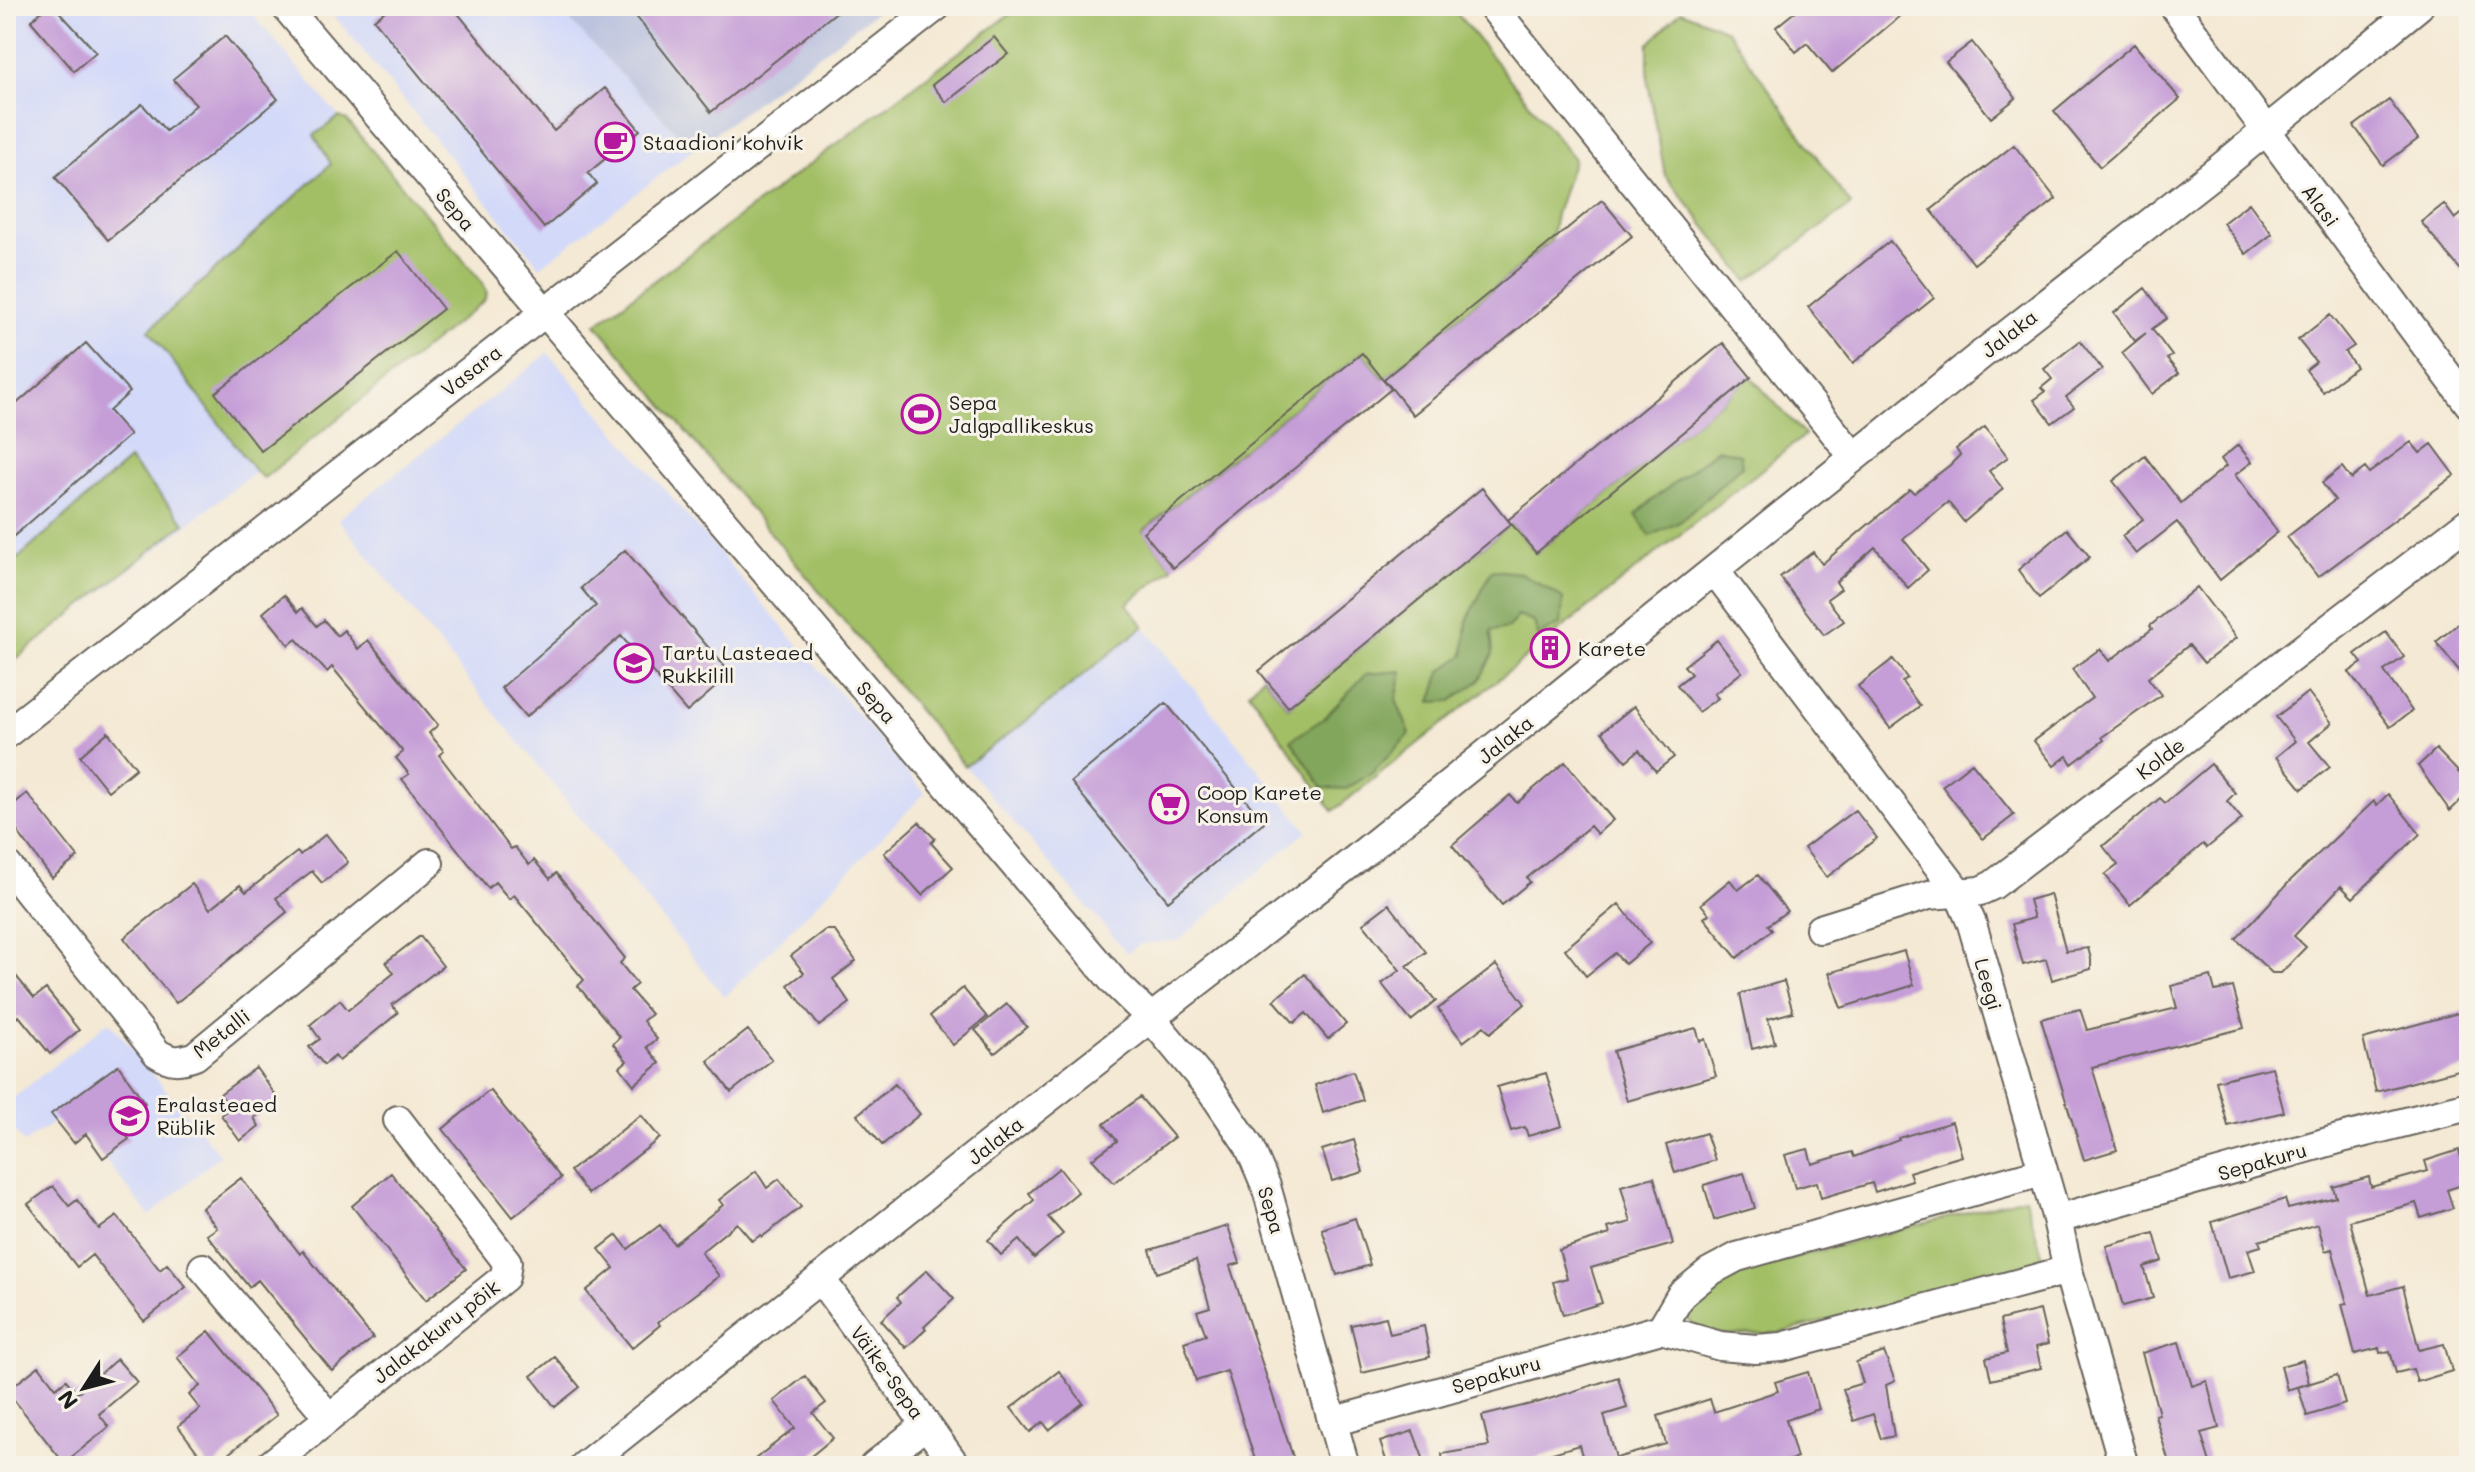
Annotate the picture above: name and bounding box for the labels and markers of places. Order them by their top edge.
cafe icon: Staadioni kohvik [594,121,636,163]
place label: Staadioni kohvik [643,129,803,155]
place label: Sepa Jalgpallikeskus [949,389,1094,438]
sports icon: Sepa Jalgpallikeskus [900,393,942,435]
building icon: Karete [1529,627,1571,669]
place label: Karete [1578,635,1646,661]
place label: Tartu Lasteaed Rukkilill [662,639,813,688]
school or university icon: Tartu Lasteaed Rukkilill [613,642,655,684]
place label: Coop Karete Konsum [1197,779,1322,828]
supermarket icon: Coop Karete Konsum [1148,783,1190,825]
place label: Eralasteaed Rüblik [157,1091,277,1140]
school or university icon: Eralasteaed Rüblik [108,1095,150,1137]

